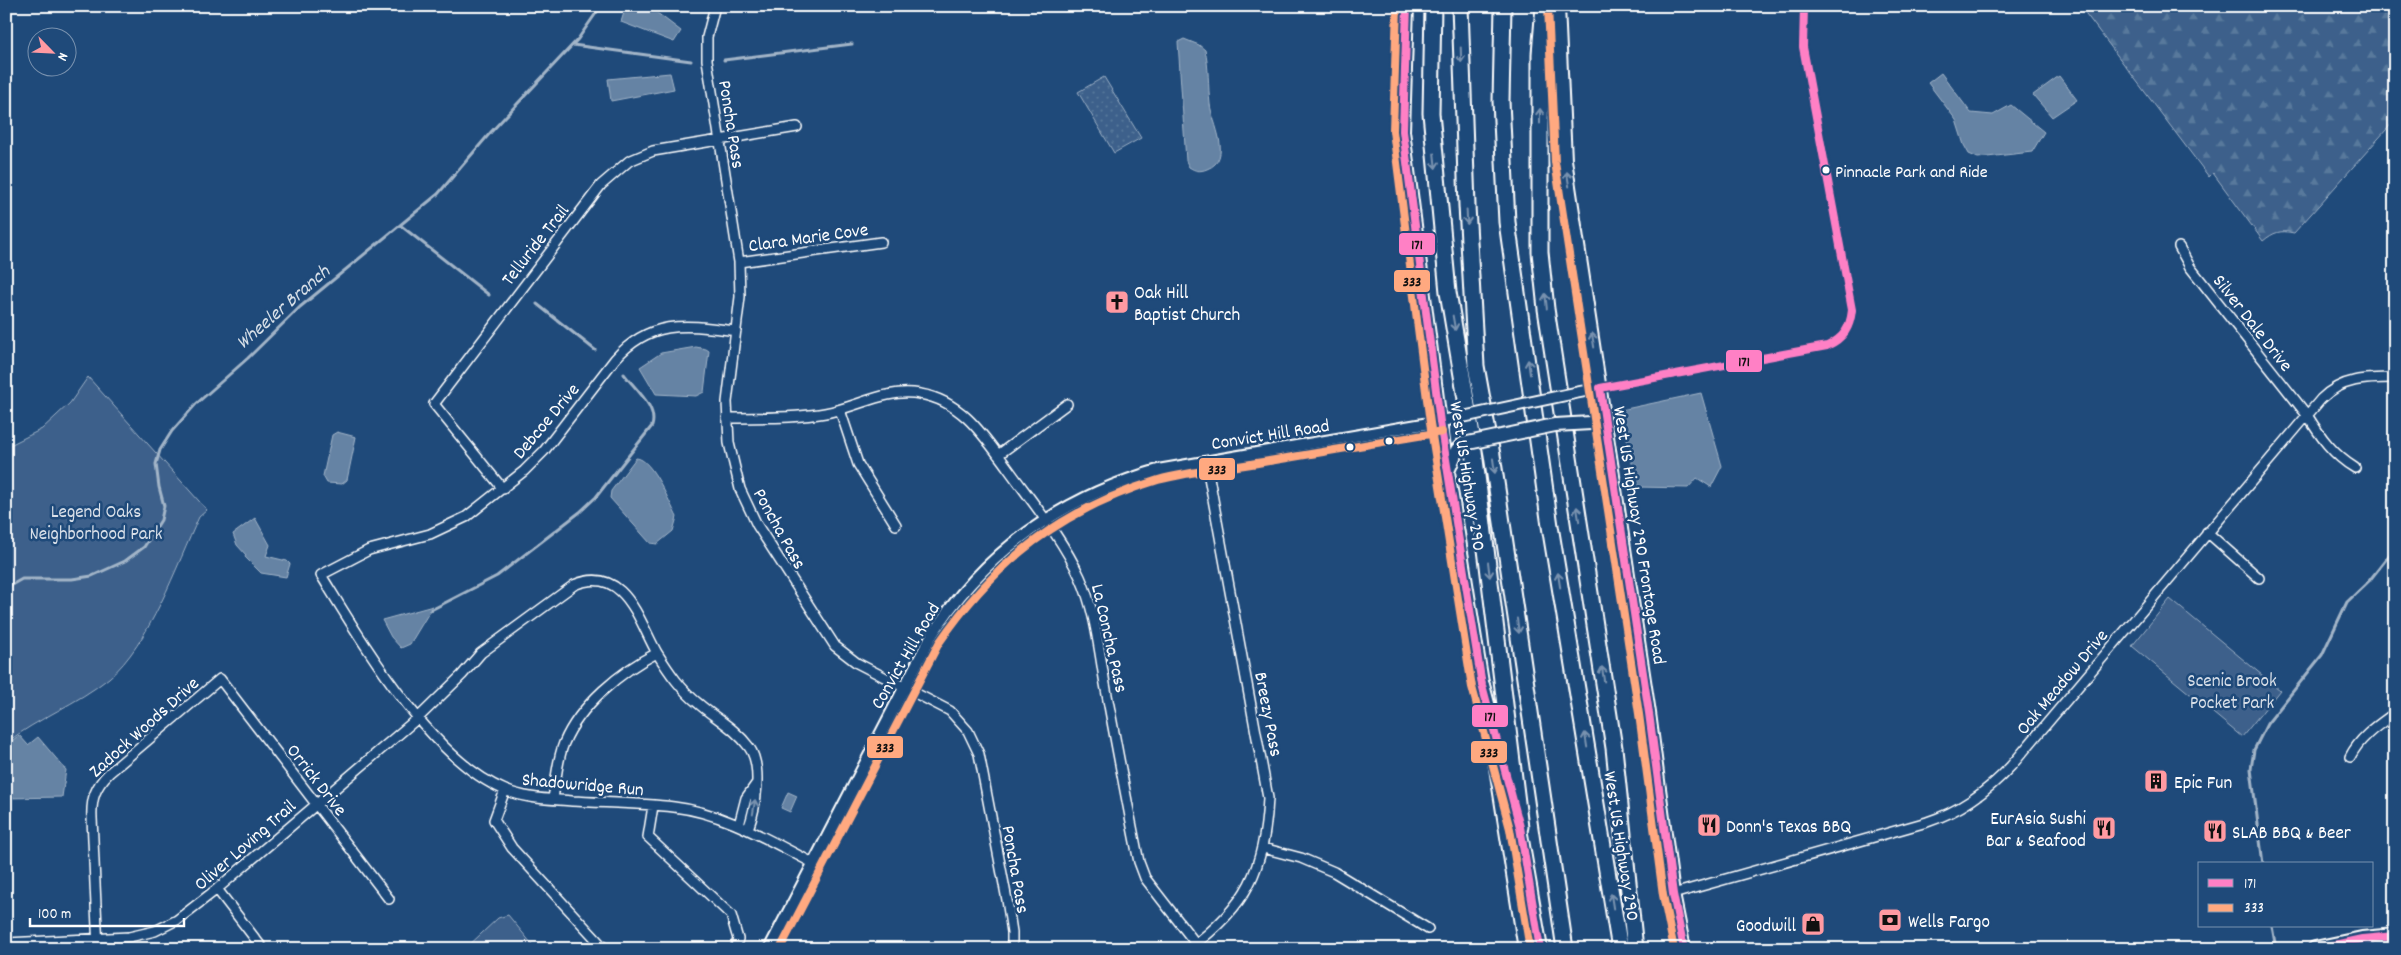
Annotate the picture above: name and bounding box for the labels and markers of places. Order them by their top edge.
place label: Pinnacle Park and Ride [1835,161,1988,186]
marker: Pinnacle Park and Ride [1821,165,1831,175]
place label: Oak Hill Baptist Church [1134,281,1240,330]
church icon: Oak Hill Baptist Church [1104,289,1130,315]
unlabelled marker [1384,436,1394,446]
unlabelled marker [1345,442,1355,452]
building icon: Epic Fun [2143,768,2169,794]
place label: Epic Fun [2174,771,2232,798]
place label: EurAsia Sushi Bar & Seafood [1986,807,2087,856]
restaurant icon: Donn's Texas BBQ [1696,812,1722,838]
place label: Donn's Texas BBQ [1726,815,1851,842]
restaurant icon: EurAsia Sushi Bar & Seafood [2091,815,2117,841]
restaurant icon: SLAB BBQ & Beer [2202,818,2228,844]
place label: SLAB BBQ & Beer [2232,821,2351,848]
bank icon: Wells Fargo [1877,907,1903,933]
place label: Wells Fargo [1908,910,1990,937]
shop icon: Goodwill [1800,911,1826,937]
place label: Goodwill [1736,914,1796,941]

